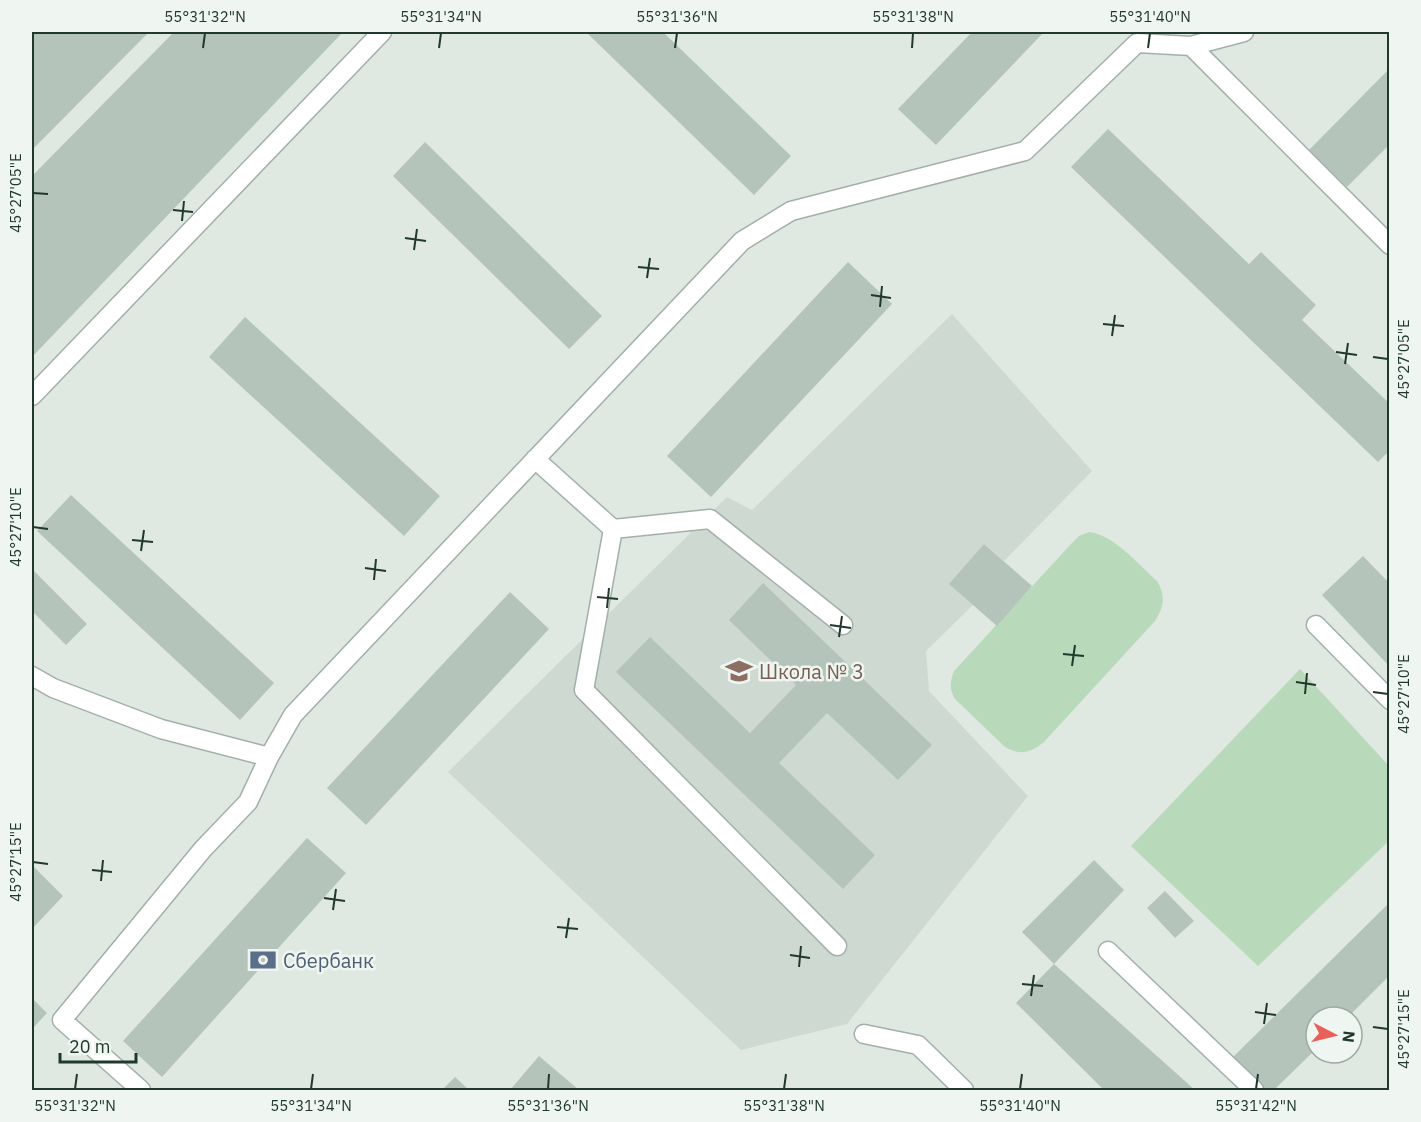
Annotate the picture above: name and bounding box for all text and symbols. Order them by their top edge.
text: 55°31'32"N [164,7,246,26]
text: 55°31'34"N [400,7,482,26]
text: 55°31'36"N [636,7,718,26]
text: 55°31'38"N [872,7,954,26]
text: 55°31'40"N [1109,7,1191,26]
text: 45°27'05"E [6,153,25,233]
text: 45°27'05"E [1394,319,1413,399]
text: 45°27'10"E [6,487,25,567]
text: 45°27'10"E [1394,654,1413,734]
school or university icon: Школа № 3 [724,656,754,686]
place label: Школа № 3 [759,658,864,685]
text: 45°27'15"E [6,822,25,902]
bank icon: Сбербанк [248,945,278,975]
place label: Сбербанк [283,947,374,974]
text: 45°27'15"E [1394,989,1413,1069]
north arrow [1304,1005,1364,1065]
scale bar [60,1026,136,1064]
text: N [1338,1030,1360,1044]
text: 20 m [69,1035,111,1058]
text: 55°31'32"N [34,1096,116,1115]
text: 55°31'34"N [270,1096,352,1115]
text: 55°31'36"N [507,1096,589,1115]
text: 55°31'38"N [743,1096,825,1115]
text: 55°31'40"N [979,1096,1061,1115]
text: 55°31'42"N [1215,1096,1297,1115]

